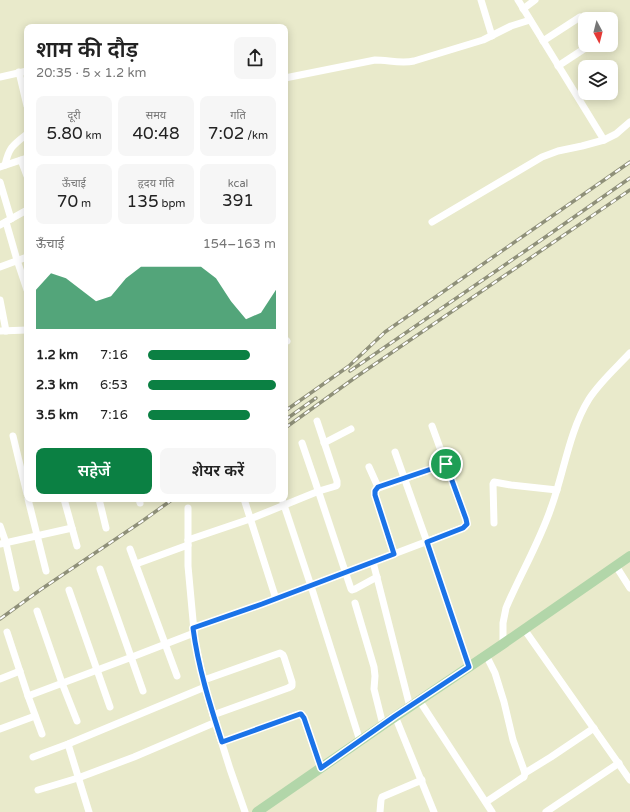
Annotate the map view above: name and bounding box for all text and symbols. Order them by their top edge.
north arrow [578,12,618,52]
map controls [578,12,618,100]
text: शाम की दौड़ [36,37,138,63]
button: share [234,37,276,79]
button: layers [578,60,618,100]
text: 20:35 · 5 × 1.2 km [36,65,147,81]
text: दूरी [67,109,81,122]
text: समय [146,109,166,122]
text: गति [230,109,246,122]
text: 5.80 [46,123,83,144]
text: 40:48 [132,123,180,144]
text: 7:02 [208,123,244,144]
text: km [83,129,102,142]
text: /km [244,129,268,142]
text: ऊँचाई [62,177,86,190]
text: हृदय गति [138,177,174,190]
text: kcal [228,177,248,190]
text: 391 [222,190,254,211]
text: 70 [57,191,78,212]
text: 135 [127,191,159,212]
text: m [78,197,91,210]
text: bpm [159,197,185,210]
text: ऊँचाई [36,236,64,252]
text: 154–163 m [203,236,276,252]
text: 1.2 km [36,347,78,363]
text: 7:16 [100,347,128,363]
text: 2.3 km [36,377,78,393]
text: 6:53 [100,377,128,393]
text: 3.5 km [36,407,78,423]
text: 7:16 [100,407,128,423]
pin [429,447,463,481]
button: सहेजें [36,448,152,494]
button: शेयर करें [160,448,276,494]
icon: arrive [435,453,457,475]

